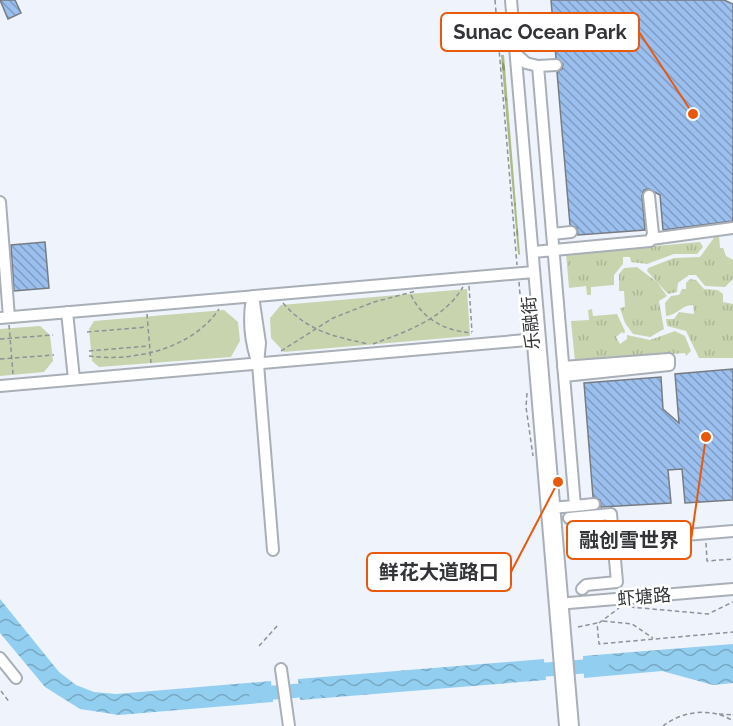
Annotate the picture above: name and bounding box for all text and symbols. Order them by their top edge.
callout: Sunac Ocean Park [441,13,639,51]
text: Sunac Ocean Park [453,20,628,44]
street label: 乐融街 [518,295,543,351]
callout: 融创雪世界 [567,521,691,559]
text: 融创雪世界 [579,528,679,552]
callout: 鲜花大道路口 [367,553,511,591]
text: 鲜花大道路口 [379,560,499,584]
street label: 虾塘路 [616,584,672,609]

